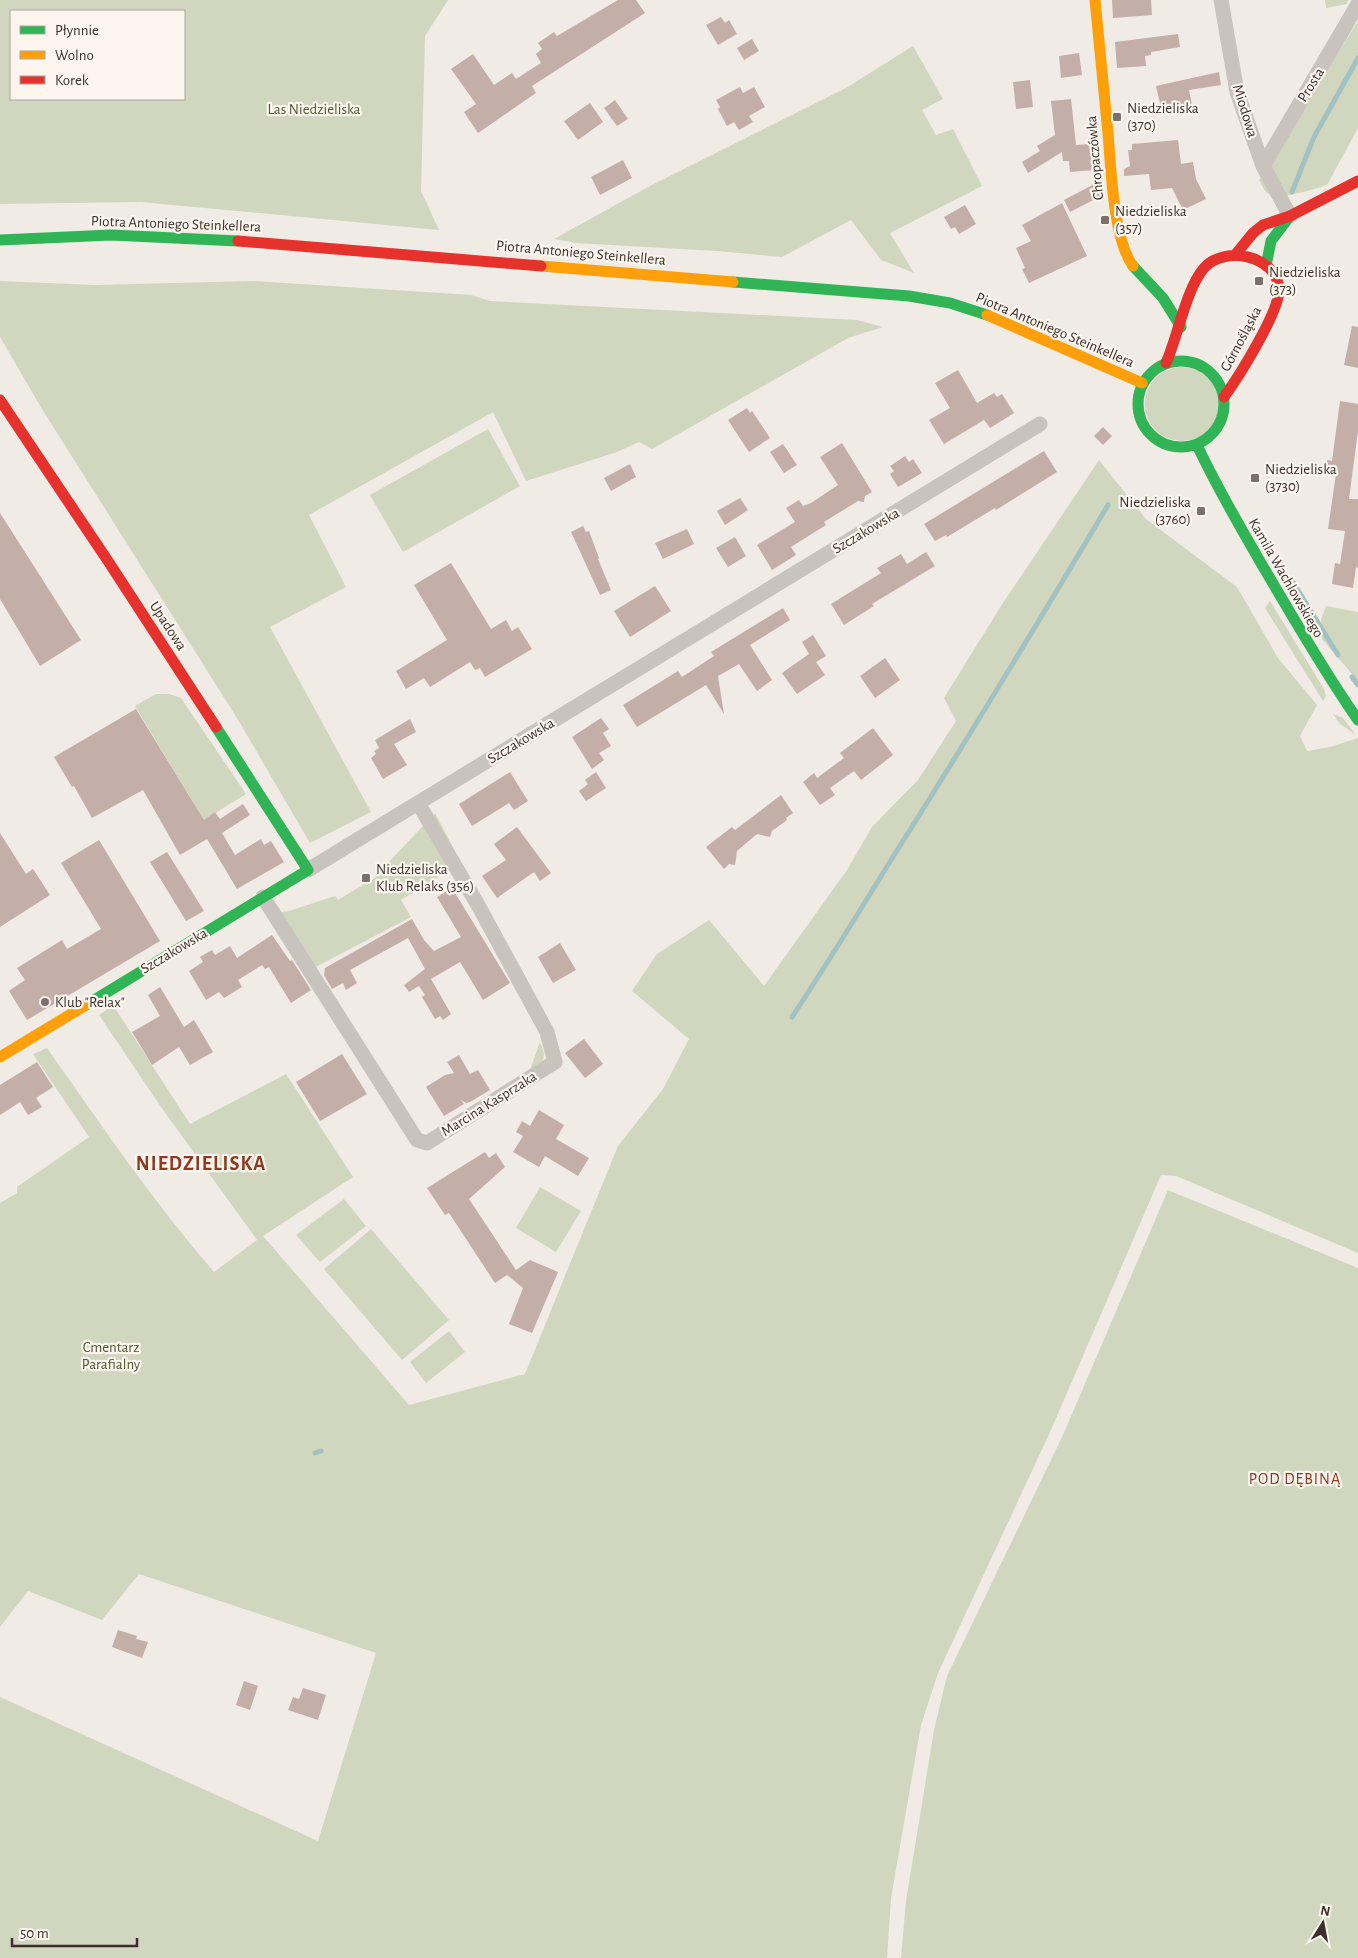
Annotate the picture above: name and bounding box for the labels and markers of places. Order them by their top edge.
place label: Niedzieliska (370) [1127,101,1199,133]
marker: Niedzieliska (370) [1111,111,1123,123]
place label: Niedzieliska (357) [1115,204,1187,236]
marker: Niedzieliska (357) [1099,214,1111,226]
place label: Niedzieliska (373) [1269,265,1341,297]
marker: Niedzieliska (373) [1253,275,1265,287]
place label: Niedzieliska (3730) [1265,462,1337,494]
marker: Niedzieliska (3730) [1249,472,1261,484]
place label: Niedzieliska (3760) [1119,495,1191,527]
marker: Niedzieliska (3760) [1195,505,1207,517]
place label: Niedzieliska Klub Relaks (356) [376,862,474,894]
marker: Niedzieliska Klub Relaks (356) [360,872,372,884]
place label: Klub "Relax" [55,995,125,1010]
marker: Klub "Relax" [39,996,51,1008]

